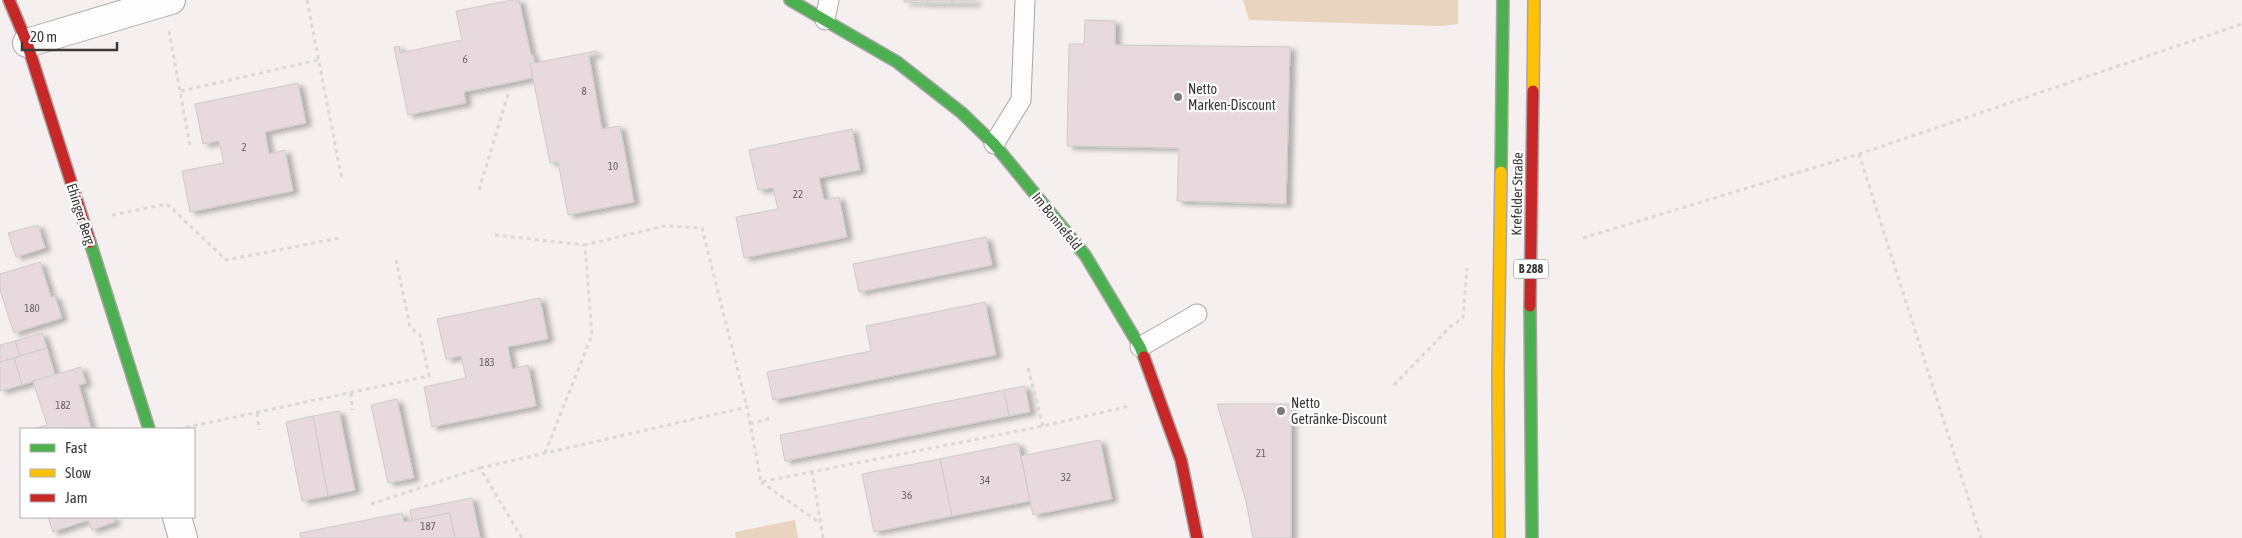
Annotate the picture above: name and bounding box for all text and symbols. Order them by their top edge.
scale bar [22,20,118,52]
text: 20 m [30,28,57,45]
house number: 6 [462,53,468,65]
place label: Netto Marken-Discount [1188,81,1276,113]
house number: 8 [581,85,587,97]
marker: Netto Marken-Discount [1172,91,1184,103]
house number: 2 [241,141,247,153]
street label: Krefelder Straße [1508,152,1526,236]
house number: 10 [608,160,618,172]
street label: Ehinger Berg [64,181,98,247]
house number: 22 [793,188,803,200]
street label: Im Bonnefeld [1029,189,1085,253]
road number: B 288 [1514,260,1548,278]
house number: 180 [24,302,40,314]
house number: 183 [479,356,495,368]
place label: Netto Getränke-Discount [1291,395,1387,427]
house number: 182 [55,399,71,411]
marker: Netto Getränke-Discount [1275,405,1287,417]
legend [20,428,195,518]
text: Fast [65,439,87,456]
house number: 21 [1256,447,1266,459]
text: Slow [65,464,91,481]
house number: 32 [1061,471,1071,483]
house number: 34 [980,474,990,486]
text: Jam [65,489,88,506]
house number: 36 [902,489,912,501]
house number: 187 [420,520,436,532]

